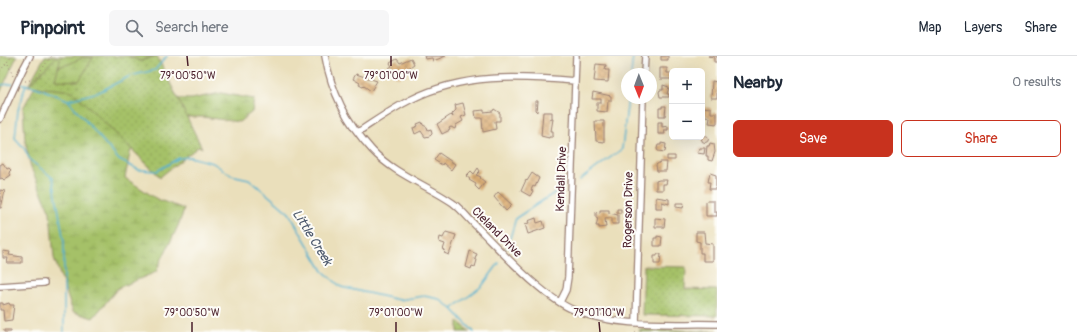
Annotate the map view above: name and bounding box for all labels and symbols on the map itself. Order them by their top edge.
north arrow [621,68,657,104]
text: 79°00'50"W [160,70,216,82]
text: 79°01'00"W [364,70,418,82]
street label: Kendall Drive [553,146,570,212]
street label: Rogerson Drive [620,172,637,248]
street label: Cleland Drive [468,204,525,261]
water label: Little Creek [289,207,336,270]
text: 79°00'50"W [164,307,220,319]
text: 79°01'00"W [369,307,423,319]
text: 79°01'10"W [574,307,625,319]

